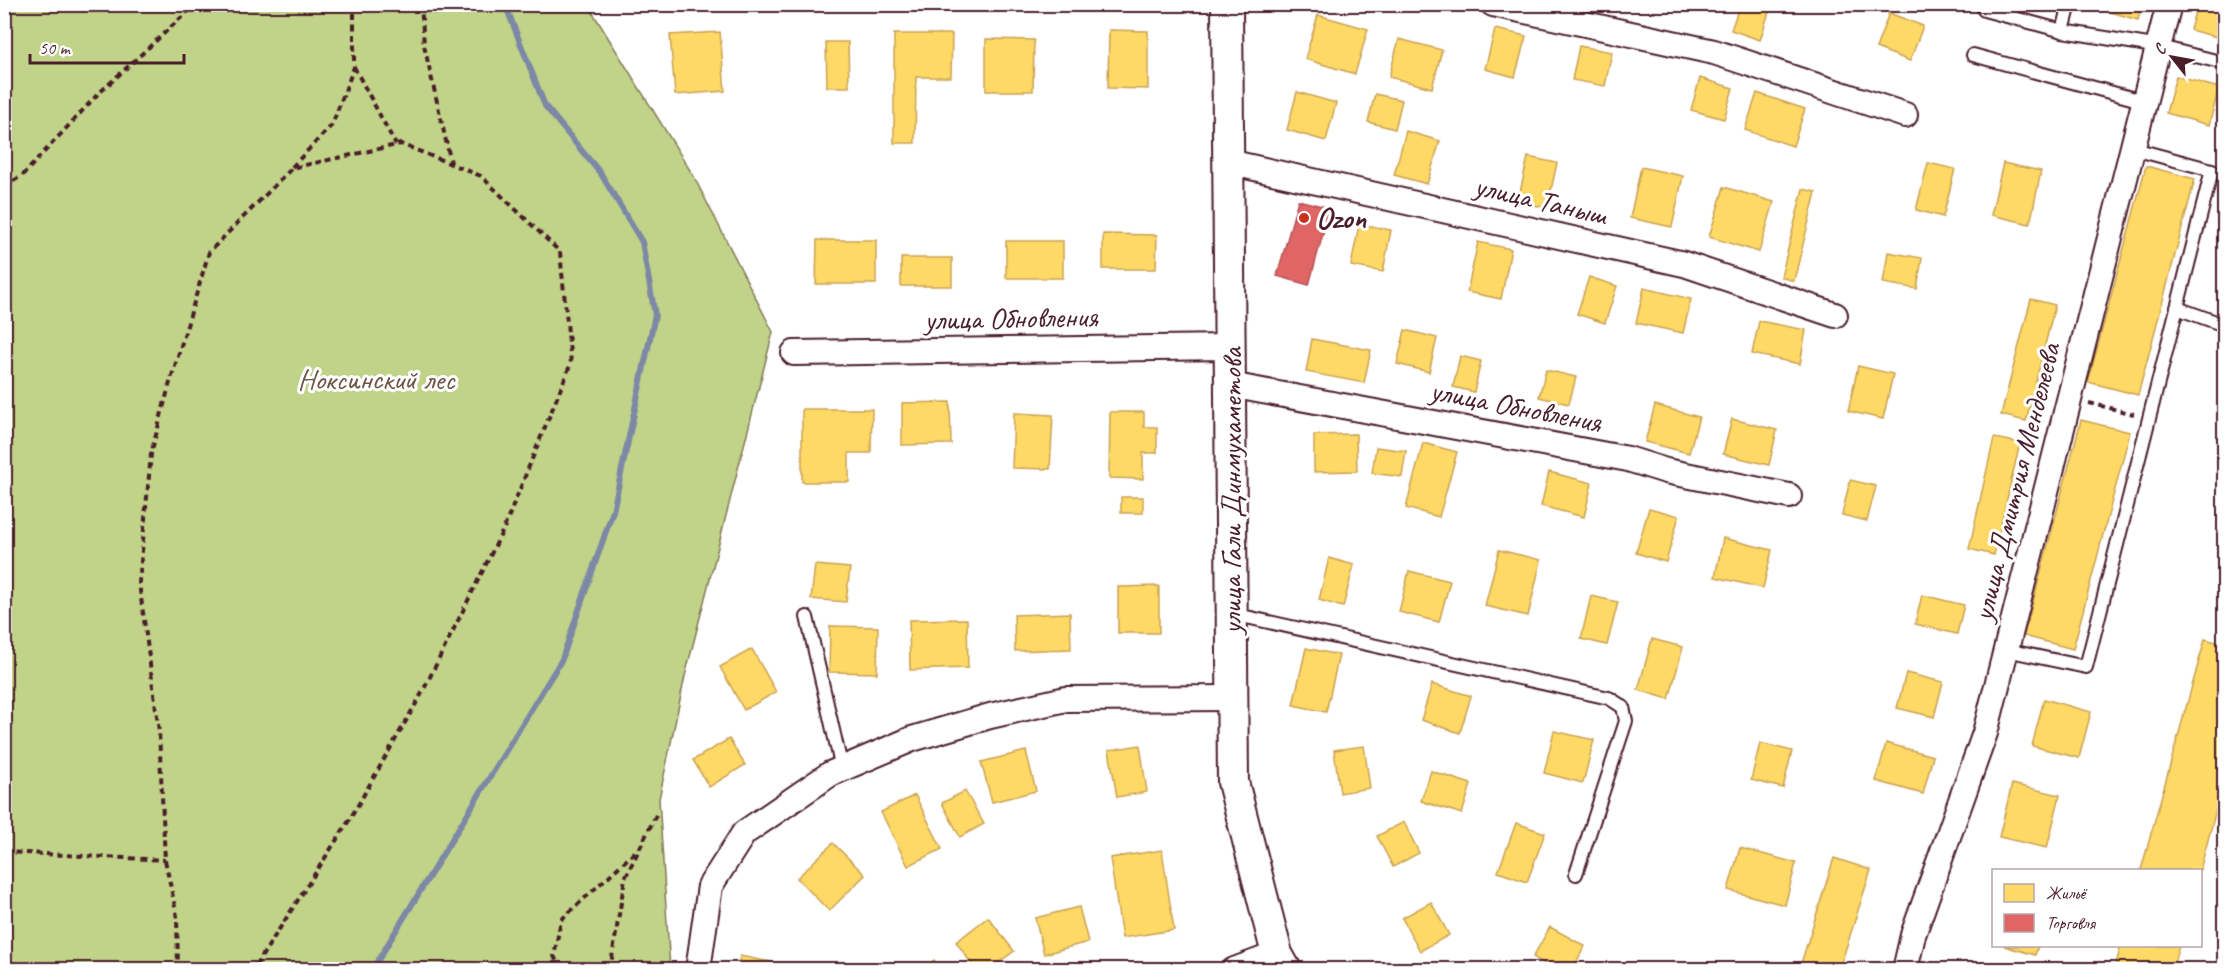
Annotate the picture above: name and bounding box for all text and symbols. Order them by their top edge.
scale bar [30,27,184,65]
north arrow [2142,27,2202,87]
text: 50 m [39,37,72,59]
text: С [2149,39,2172,58]
street label: улица Таныш [1469,166,1612,234]
place label: Ozon [1316,199,1367,237]
marker: Ozon [1297,211,1311,225]
street label: улица Обновления [922,297,1099,339]
street label: улица Дмитрия Менделеева [1963,337,2069,627]
street label: улица Гали Динмухаметова [1212,346,1250,636]
park label: Ноксинский лес [298,360,456,398]
street label: улица Обновления [1425,370,1606,441]
legend [1992,869,2202,947]
text: Жильё [2046,882,2088,904]
text: Торговля [2046,912,2097,934]

